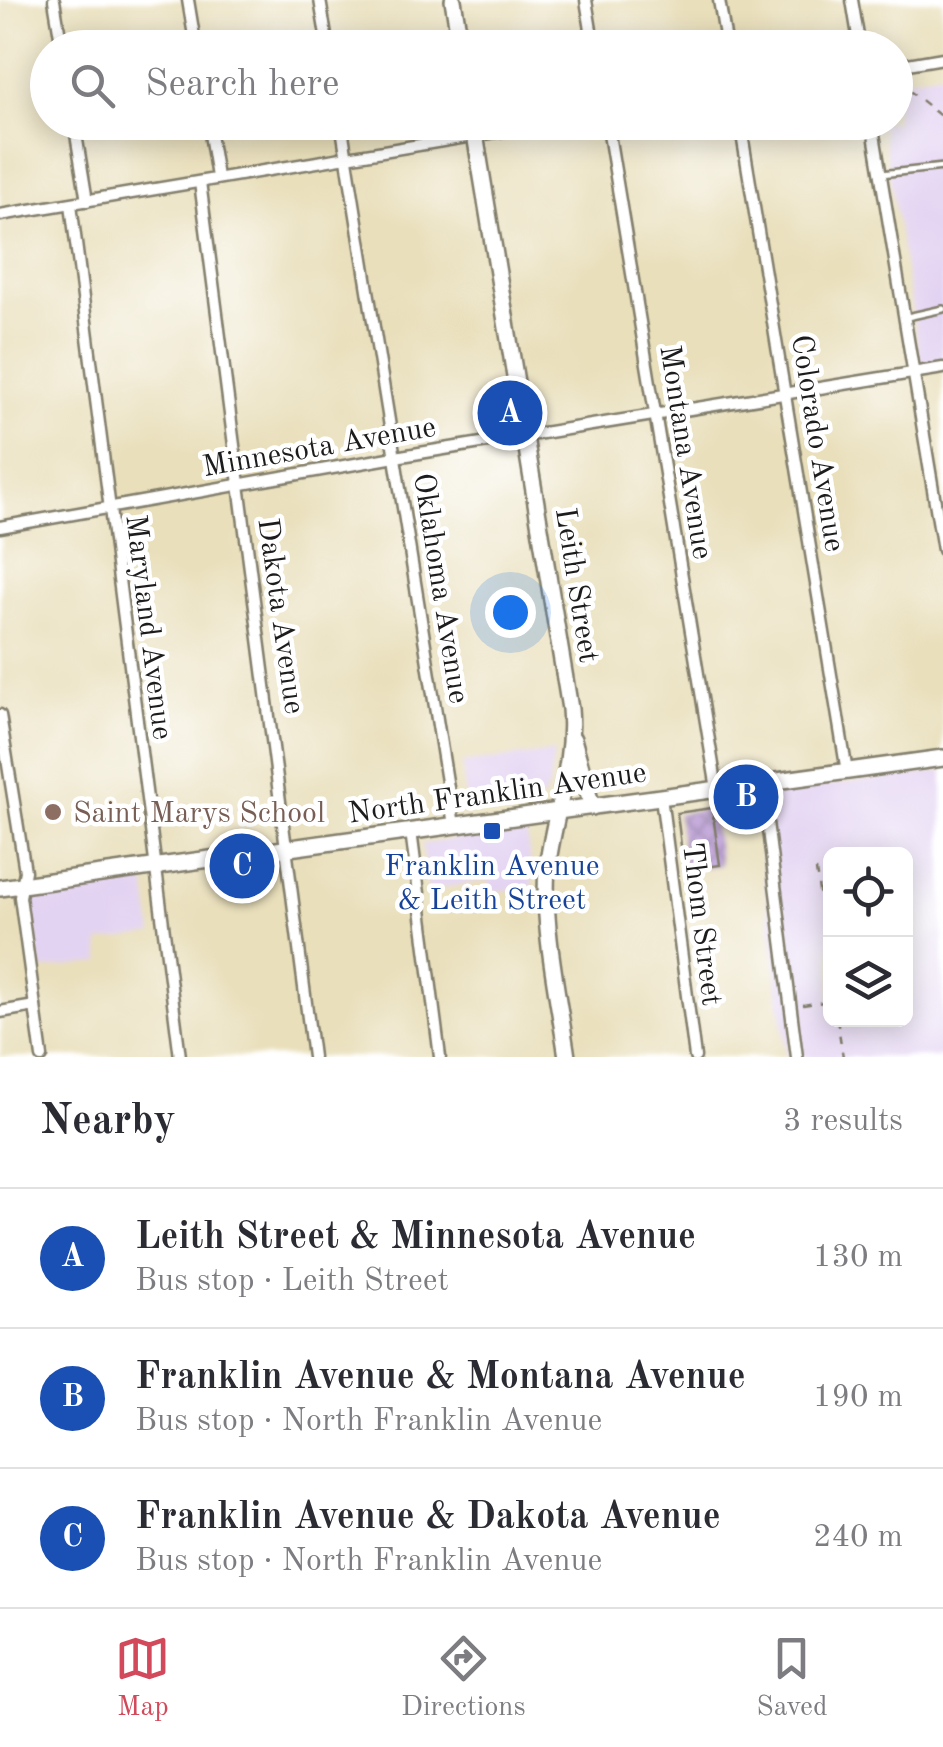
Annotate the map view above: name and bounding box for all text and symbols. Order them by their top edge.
search box [30,30,913,140]
icon: search [65,58,120,113]
text: Search here [145,66,340,104]
street label: Colorado Avenue [785,333,849,554]
street label: Montana Avenue [653,343,717,561]
pin: A [478,376,542,450]
street label: Minnesota Avenue [200,413,438,483]
street label: Oklahoma Avenue [407,471,473,706]
street label: Leith Street [549,506,603,665]
street label: Maryland Avenue [119,513,177,742]
street label: Dakota Avenue [251,516,309,716]
your location [485,587,536,638]
street label: North Franklin Avenue [346,758,648,830]
pin: B [714,760,778,834]
place label: Saint Marys School [73,799,325,829]
marker: Saint Marys School [42,801,64,823]
marker: Franklin Avenue & Leith Street [481,820,503,842]
pin: C [210,828,274,904]
street label: Thom Street [676,841,726,1008]
map controls [823,847,913,1027]
button: locate [823,847,913,937]
place label: Franklin Avenue & Leith Street [384,852,600,916]
button: layers [823,937,913,1027]
text: Nearby [40,1101,176,1143]
text: 3 results [783,1106,903,1138]
text: Leith Street & Minnesota Avenue [135,1219,696,1257]
text: A [60,1242,85,1274]
text: 130 m [813,1242,903,1274]
text: Bus stop · Leith Street [135,1266,449,1298]
text: Franklin Avenue & Montana Avenue [135,1359,746,1397]
text: B [61,1382,84,1414]
text: 190 m [813,1382,903,1414]
text: Bus stop · North Franklin Avenue [135,1406,602,1438]
text: Franklin Avenue & Dakota Avenue [135,1499,721,1537]
text: C [62,1522,83,1554]
text: 240 m [813,1522,903,1554]
text: Bus stop · North Franklin Avenue [135,1546,602,1578]
tab: Map [115,1631,170,1726]
tab: Directions [401,1631,526,1726]
tab: Saved [756,1631,828,1726]

